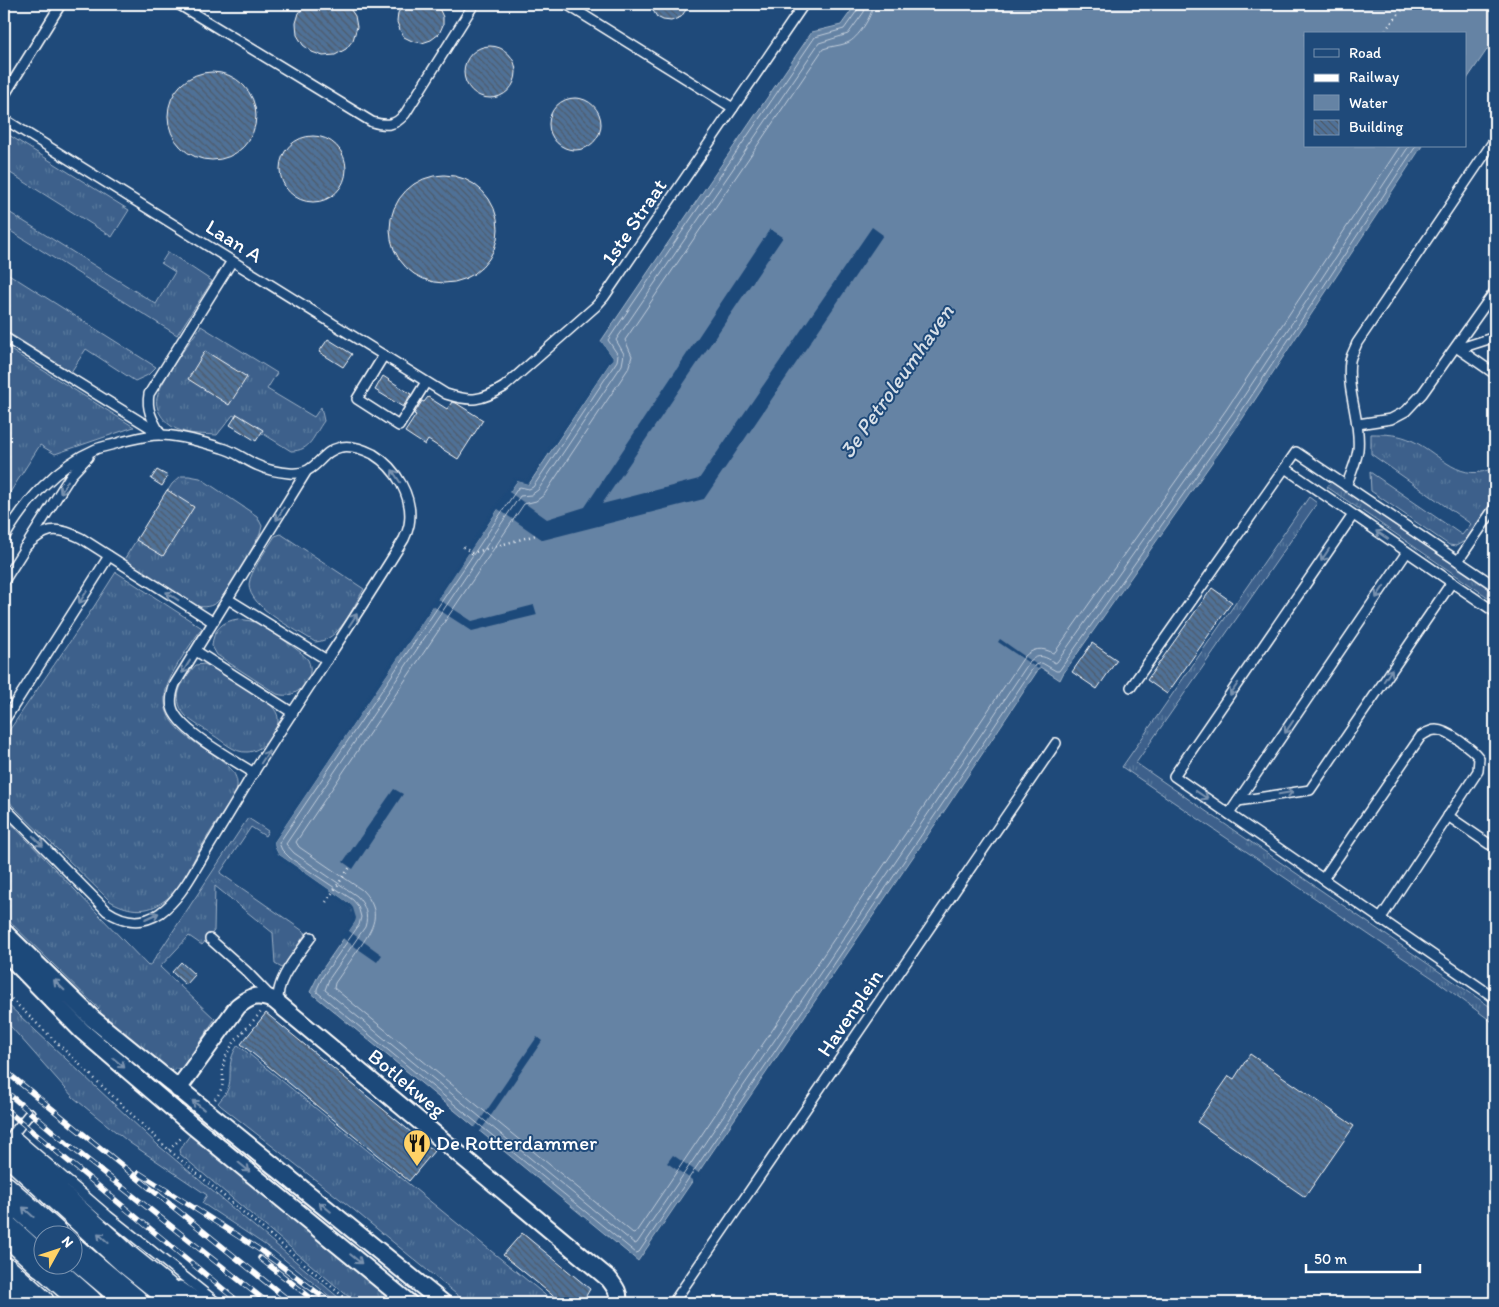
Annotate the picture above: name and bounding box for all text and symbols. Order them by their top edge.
legend [1304,32,1466,148]
text: Road [1349,44,1382,62]
text: Railway [1349,68,1399,86]
text: Water [1349,94,1388,112]
text: Building [1349,118,1403,136]
street label: 1ste Straat [596,174,672,270]
street label: Laan A [201,214,268,268]
water label: 3e Petroleumhaven [833,299,960,463]
one-way arrow [391,470,401,484]
one-way arrow [58,479,68,493]
one-way arrow [275,507,286,521]
one-way arrow [1376,530,1390,540]
one-way arrow [1320,548,1330,562]
one-way arrow [1375,585,1385,599]
one-way arrow [77,589,87,603]
one-way arrow [165,591,179,601]
one-way arrow [348,614,358,628]
one-way arrow [180,660,191,674]
one-way arrow [1383,669,1393,683]
one-way arrow [1229,682,1239,696]
one-way arrow [1283,719,1293,733]
one-way arrow [260,750,270,764]
one-way arrow [1278,788,1294,798]
one-way arrow [1194,790,1208,800]
one-way arrow [32,835,44,848]
one-way arrow [144,911,159,921]
street label: Havenplein [811,964,888,1061]
one-way arrow [52,979,65,991]
street label: Botlekweg [363,1043,452,1123]
one-way arrow [113,1057,126,1068]
one-way arrow [192,1100,205,1111]
restaurant icon: De Rotterdammer [402,1128,432,1167]
place label: De Rotterdammer [436,1130,597,1155]
one-way arrow [237,1162,250,1173]
one-way arrow [319,1202,332,1213]
one-way arrow [22,1207,35,1218]
north arrow [32,1224,82,1274]
one-way arrow [97,1232,110,1244]
text: N [58,1233,77,1251]
scale bar [1306,1242,1420,1274]
text: 50 m [1314,1250,1347,1268]
one-way arrow [349,1253,362,1264]

